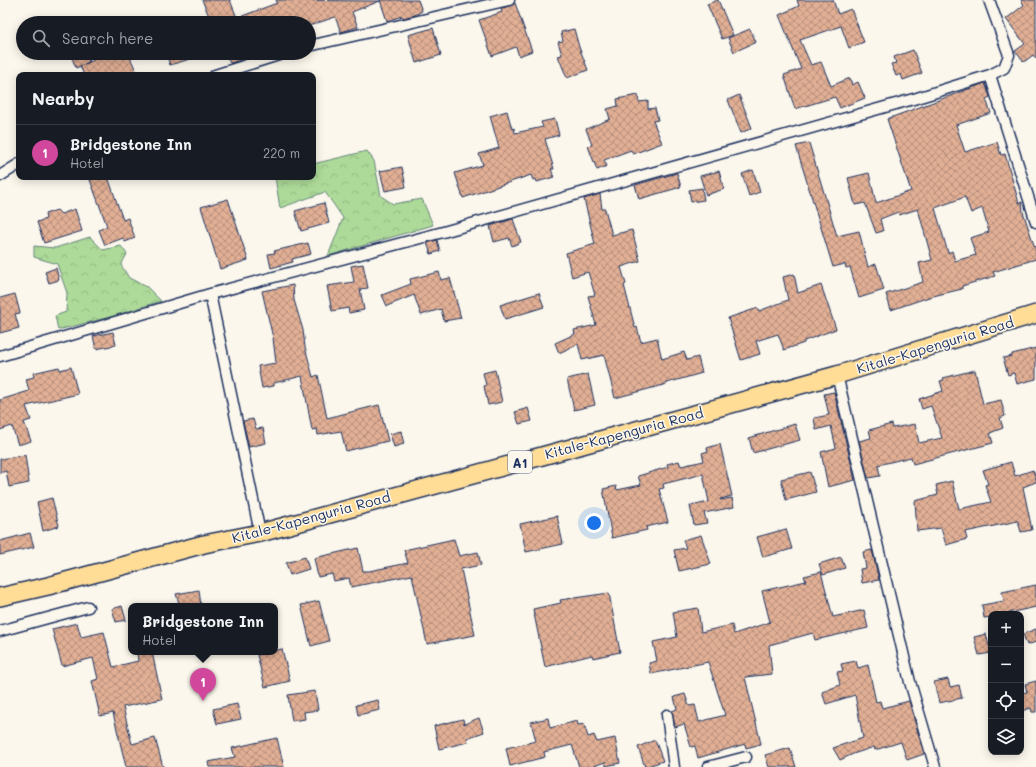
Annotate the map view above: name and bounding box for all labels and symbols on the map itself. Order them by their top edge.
street label: Kitale-Kapenguria Road [854,312,1016,378]
street label: Kitale-Kapenguria Road [543,403,705,463]
road number: A1 [508,451,532,473]
street label: Kitale-Kapenguria Road [230,487,392,547]
your location [584,513,604,533]
pin: 1 [190,668,216,701]

